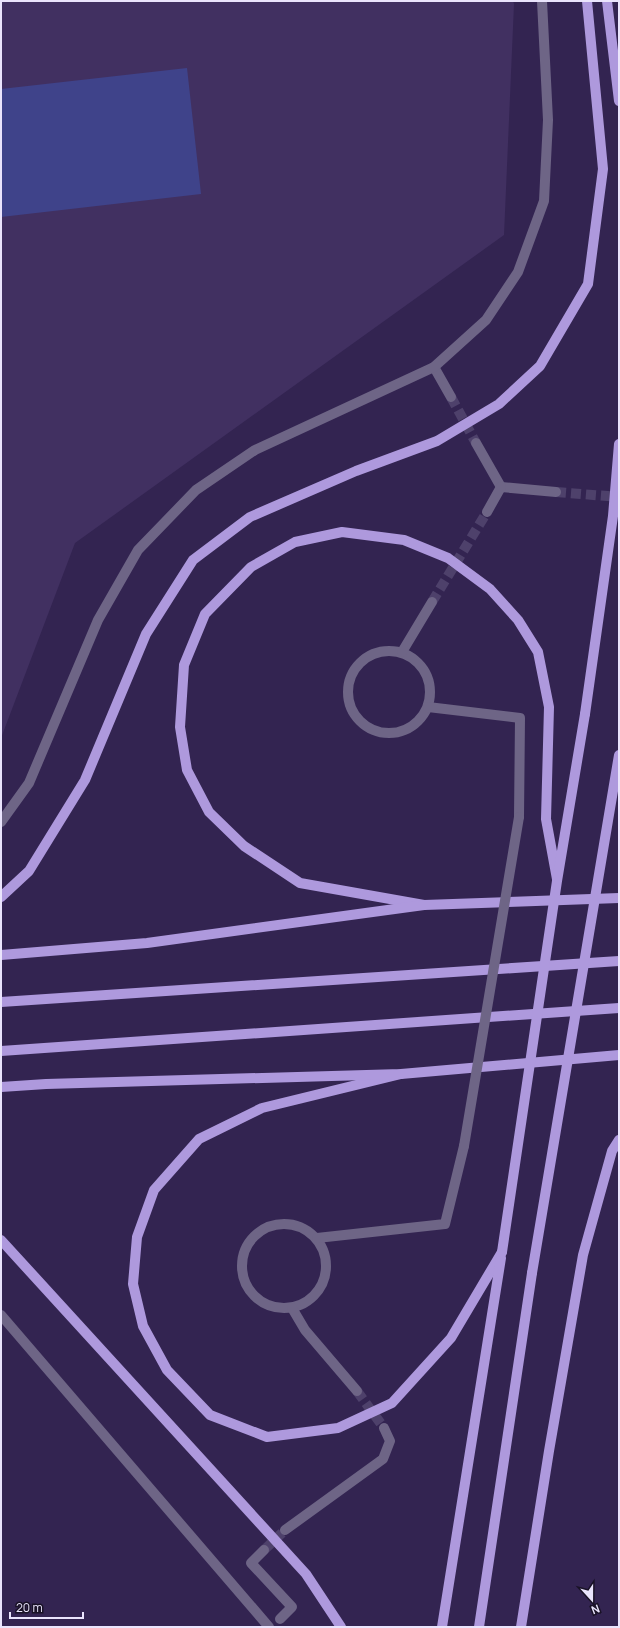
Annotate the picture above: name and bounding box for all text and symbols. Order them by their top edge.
north arrow [572,1580,612,1620]
scale bar [10,1594,83,1620]
text: 20 m [16,1599,43,1616]
text: N [589,1601,602,1618]

